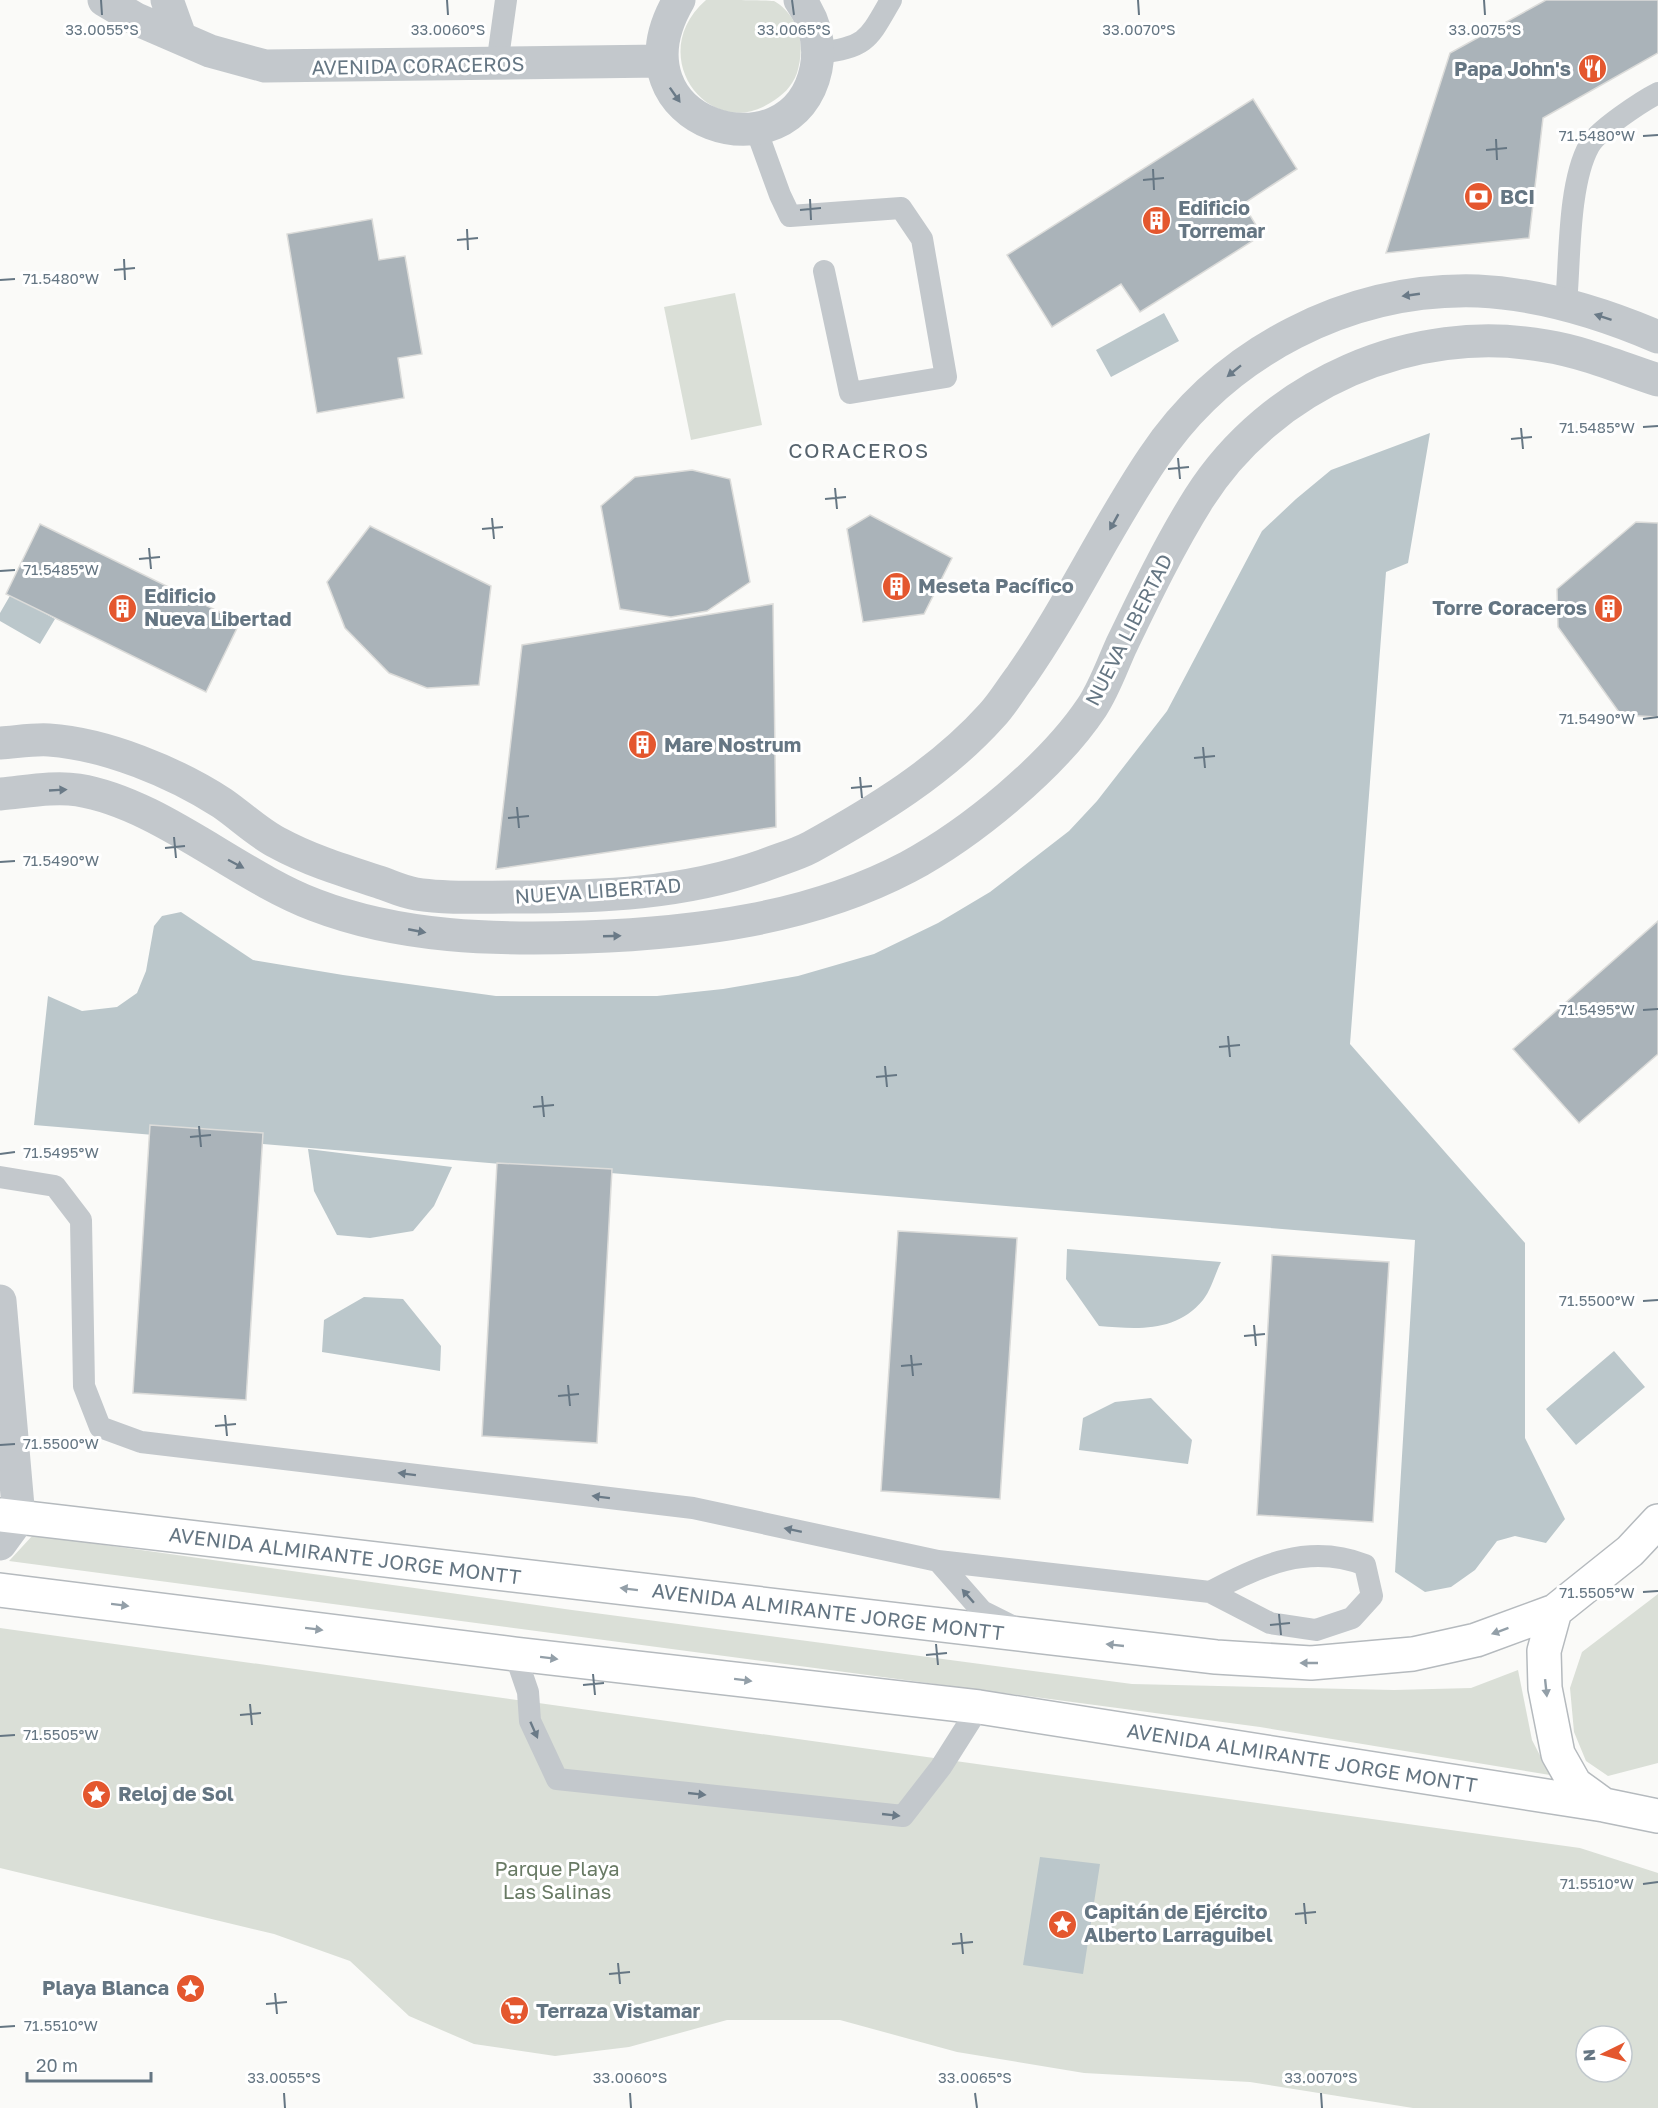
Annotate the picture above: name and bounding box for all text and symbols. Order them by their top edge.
text: 33.0055°S [65,20,139,38]
text: 33.0060°S [411,20,485,38]
text: 33.0065°S [757,20,831,38]
text: 33.0070°S [1102,20,1176,38]
text: 33.0075°S [1449,20,1521,38]
street label: AVENIDA CORACEROS [311,51,525,79]
restaurant icon: Papa John's [1576,53,1608,85]
place label: Papa John's [1454,56,1571,80]
one-way arrow [669,86,681,102]
text: 71.5480°W [1559,126,1635,144]
bank icon: BCI [1463,181,1495,213]
place label: BCI [1500,184,1535,208]
place label: Edificio Torremar [1178,195,1266,242]
building icon: Edificio Torremar [1141,204,1173,236]
text: 71.5480°W [23,269,99,287]
one-way arrow [1402,291,1421,300]
one-way arrow [1594,312,1612,321]
one-way arrow [1226,364,1242,377]
text: 71.5485°W [1559,418,1635,436]
district label: CORACEROS [788,437,930,463]
one-way arrow [1109,514,1119,531]
street label: NUEVA LIBERTAD [1079,550,1177,709]
text: 71.5485°W [23,560,99,578]
building icon: Meseta Pacífico [881,570,913,602]
place label: Meseta Pacífico [918,573,1074,597]
place label: Edificio Nueva Libertad [144,583,292,630]
building icon: Edificio Nueva Libertad [107,592,139,624]
building icon: Torre Coraceros [1592,592,1624,624]
place label: Torre Coraceros [1432,595,1587,619]
text: 71.5490°W [1559,709,1635,727]
building icon: Mare Nostrum [627,729,659,761]
place label: Mare Nostrum [664,732,801,756]
one-way arrow [49,786,68,795]
text: 71.5490°W [23,851,99,869]
one-way arrow [227,859,244,869]
street label: NUEVA LIBERTAD [514,872,682,908]
one-way arrow [408,927,427,936]
one-way arrow [602,931,621,940]
text: 71.5495°W [1559,1000,1635,1018]
text: 71.5495°W [23,1143,99,1161]
text: 71.5500°W [1559,1291,1635,1309]
text: 71.5500°W [23,1434,99,1452]
one-way arrow [398,1470,417,1479]
one-way arrow [591,1493,610,1502]
street label: AVENIDA ALMIRANTE JORGE MONTT [168,1522,522,1589]
one-way arrow [783,1525,802,1534]
street label: AVENIDA ALMIRANTE JORGE MONTT [651,1578,1005,1645]
text: 71.5505°W [1559,1583,1635,1601]
one-way arrow [620,1584,639,1594]
one-way arrow [962,1588,975,1604]
one-way arrow [111,1600,130,1610]
one-way arrow [305,1624,324,1634]
one-way arrow [1491,1626,1509,1636]
one-way arrow [1105,1640,1124,1650]
one-way arrow [540,1653,559,1663]
one-way arrow [1299,1658,1318,1668]
one-way arrow [733,1675,752,1685]
one-way arrow [1541,1679,1551,1698]
street label: AVENIDA ALMIRANTE JORGE MONTT [1125,1717,1479,1797]
one-way arrow [530,1722,539,1739]
text: 71.5505°W [23,1725,99,1743]
place icon: Reloj de Sol [81,1778,113,1810]
place label: Reloj de Sol [118,1781,234,1805]
one-way arrow [688,1789,707,1799]
one-way arrow [882,1810,901,1820]
park label: Parque Playa Las Salinas [494,1856,620,1903]
text: 71.5510°W [1560,1874,1634,1892]
place label: Capitán de Ejército Alberto Larraguibel [1084,1899,1273,1946]
place icon: Capitán de Ejército Alberto Larraguibel [1047,1908,1079,1940]
place icon: Playa Blanca [174,1972,206,2004]
place label: Playa Blanca [42,1975,169,1999]
supermarket icon: Terraza Vistamar [499,1995,531,2027]
place label: Terraza Vistamar [536,1998,700,2022]
text: 71.5510°W [24,2016,98,2034]
north arrow [1574,2024,1634,2084]
scale bar [27,2045,152,2083]
text: N [1579,2048,1600,2062]
text: 20 m [36,2054,78,2076]
text: 33.0055°S [247,2068,321,2086]
text: 33.0060°S [593,2068,667,2086]
text: 33.0065°S [938,2068,1012,2086]
text: 33.0070°S [1284,2068,1358,2086]

